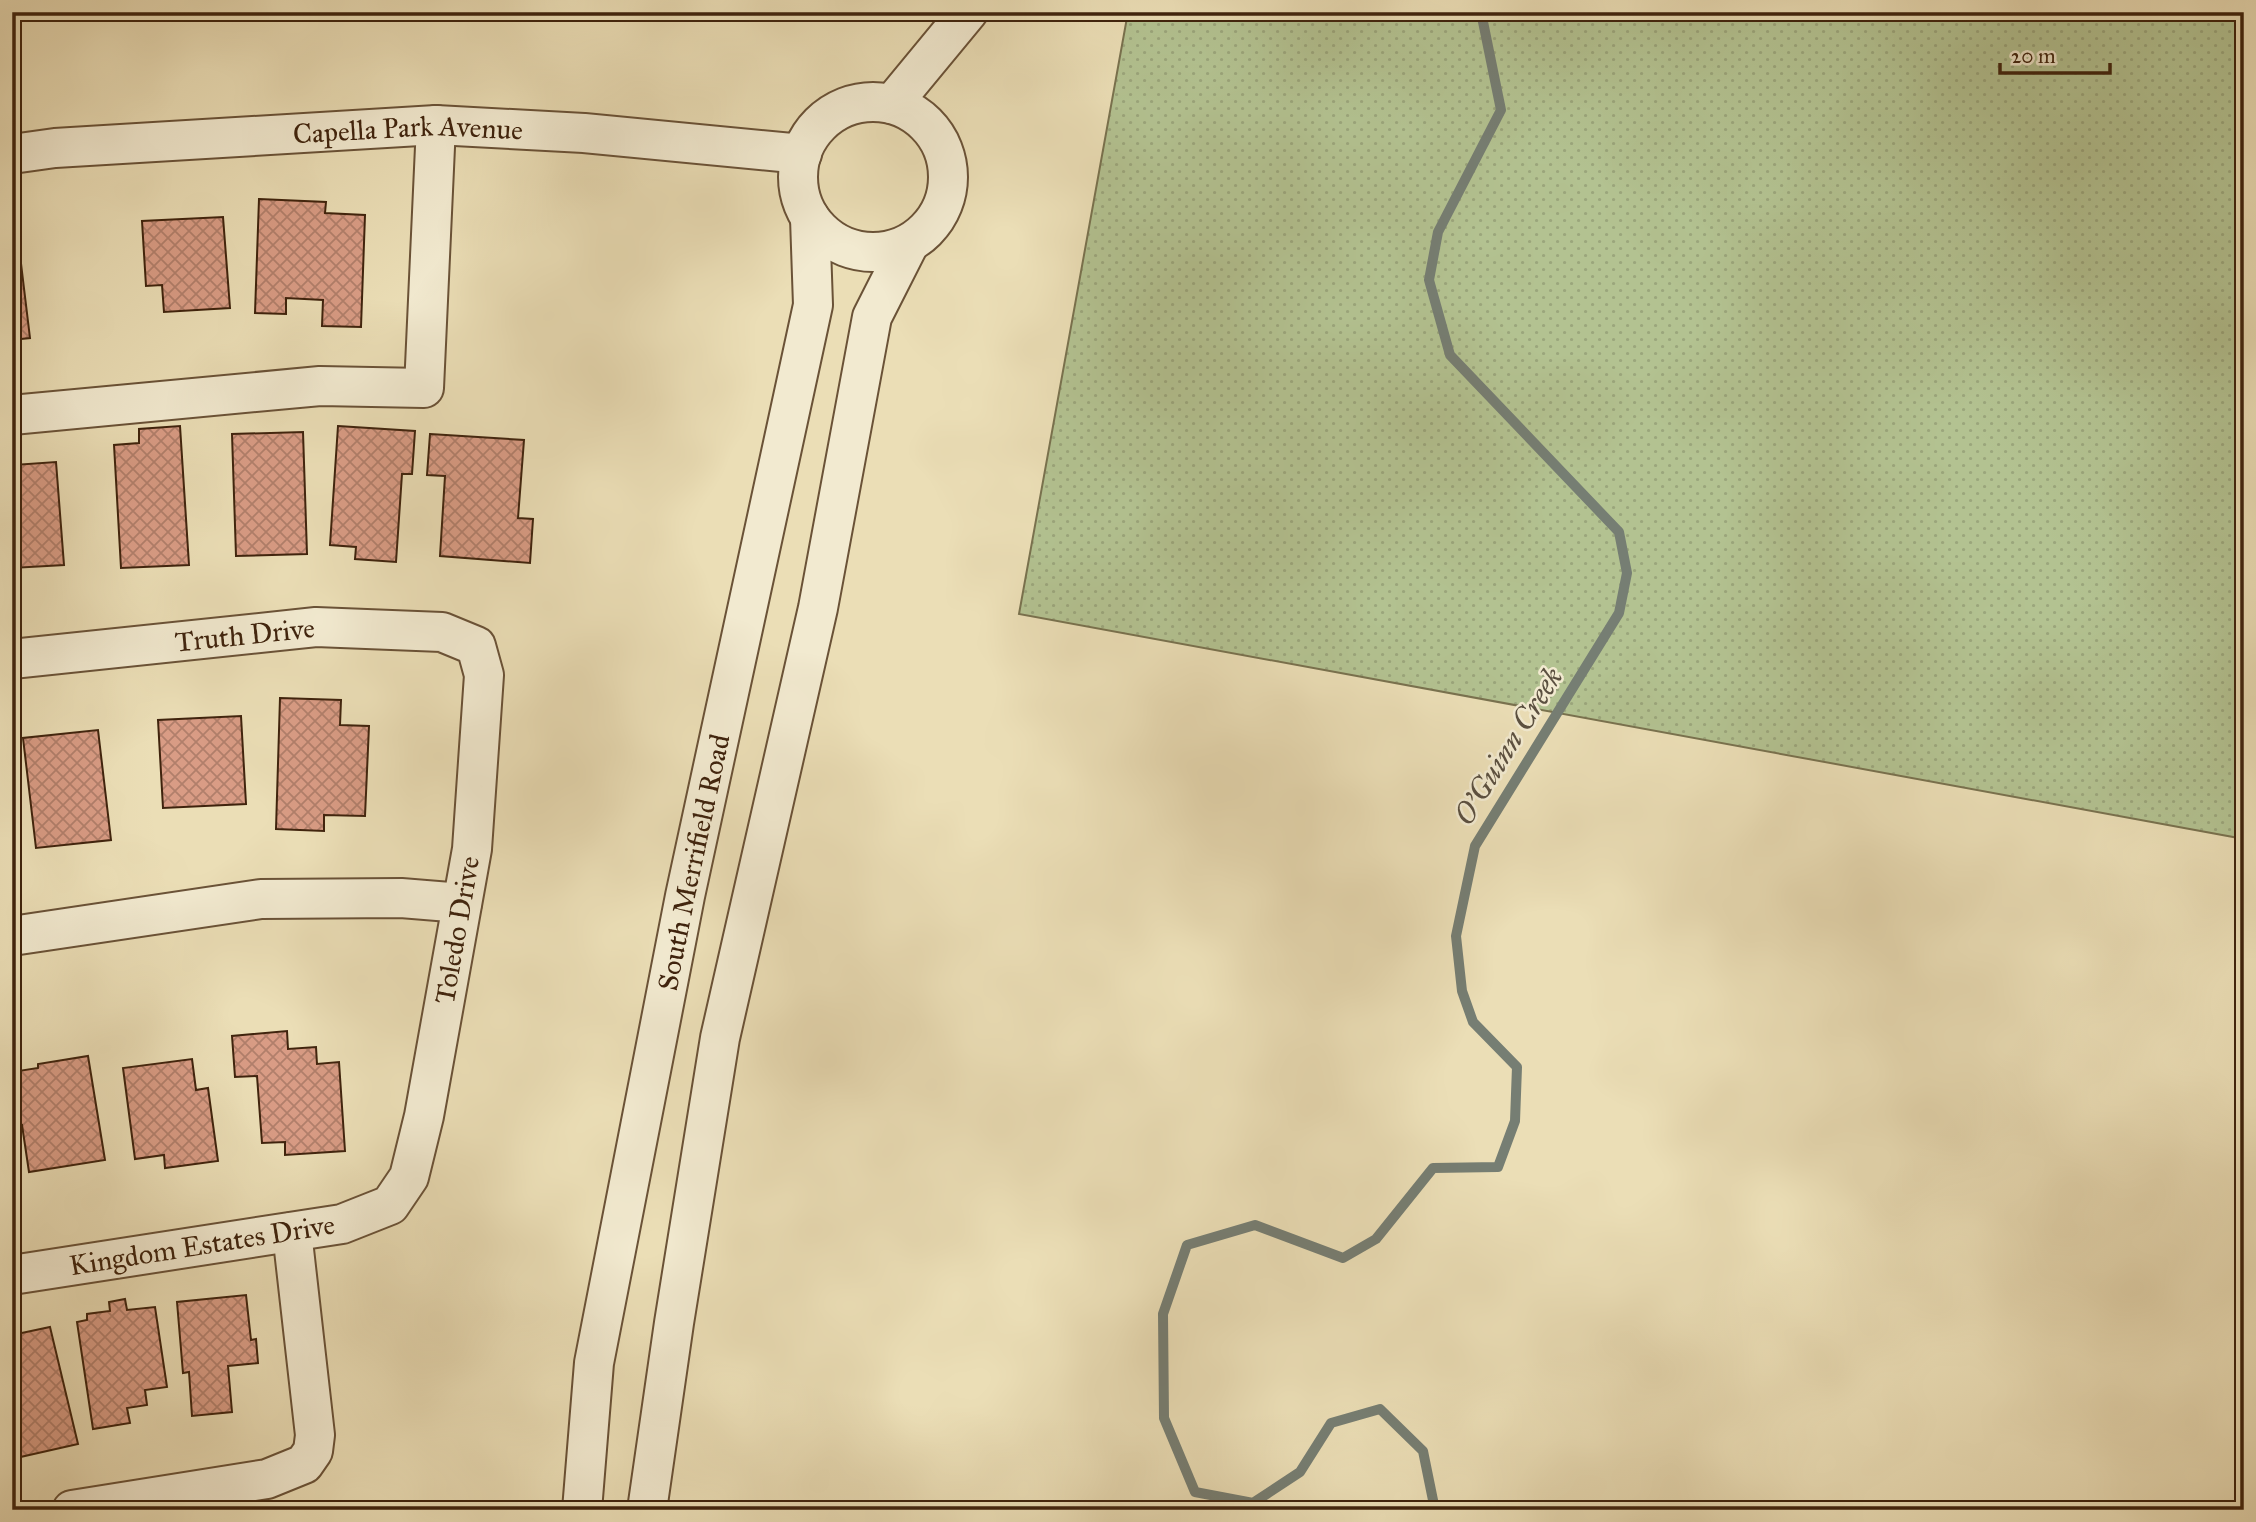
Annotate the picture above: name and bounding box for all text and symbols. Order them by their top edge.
scale bar [2000,32,2111,76]
text: 20 m [2011,43,2056,69]
street label: Capella Park Avenue [292,107,524,151]
street label: Truth Drive [173,610,316,659]
water label: O'Guinn Creek [1445,661,1571,831]
street label: South Merrifield Road [650,731,737,993]
street label: Toledo Drive [427,853,487,1007]
street label: Kingdom Estates Drive [67,1207,337,1283]

